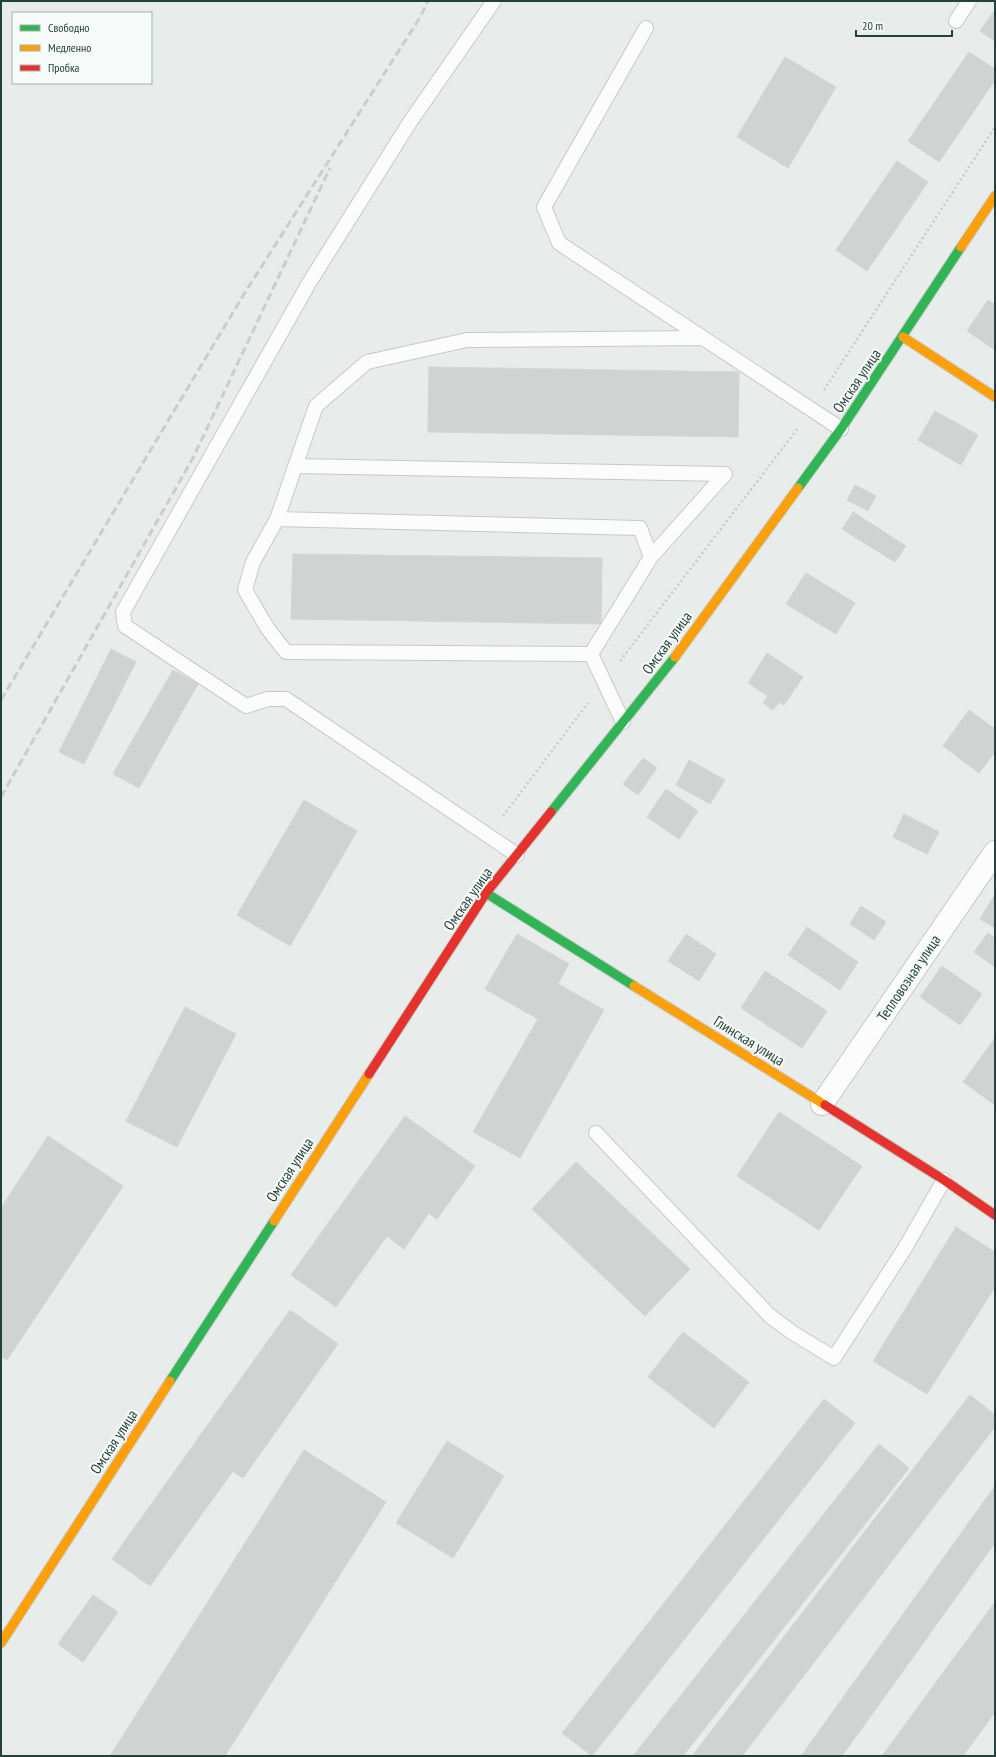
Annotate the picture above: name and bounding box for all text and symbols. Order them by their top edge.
legend [12,12,152,84]
scale bar [856,12,952,38]
text: 20 m [862,18,883,33]
text: Свободно [48,20,90,35]
text: Медленно [48,40,91,55]
text: Пробка [48,60,80,75]
street label: Омская улица [828,345,885,416]
street label: Омская улица [637,608,696,678]
street label: Омская улица [439,863,496,934]
street label: Тепловозная улица [873,931,945,1025]
street label: Глинская улица [710,1011,788,1070]
street label: Омская улица [262,1134,317,1205]
street label: Омская улица [86,1406,141,1477]

